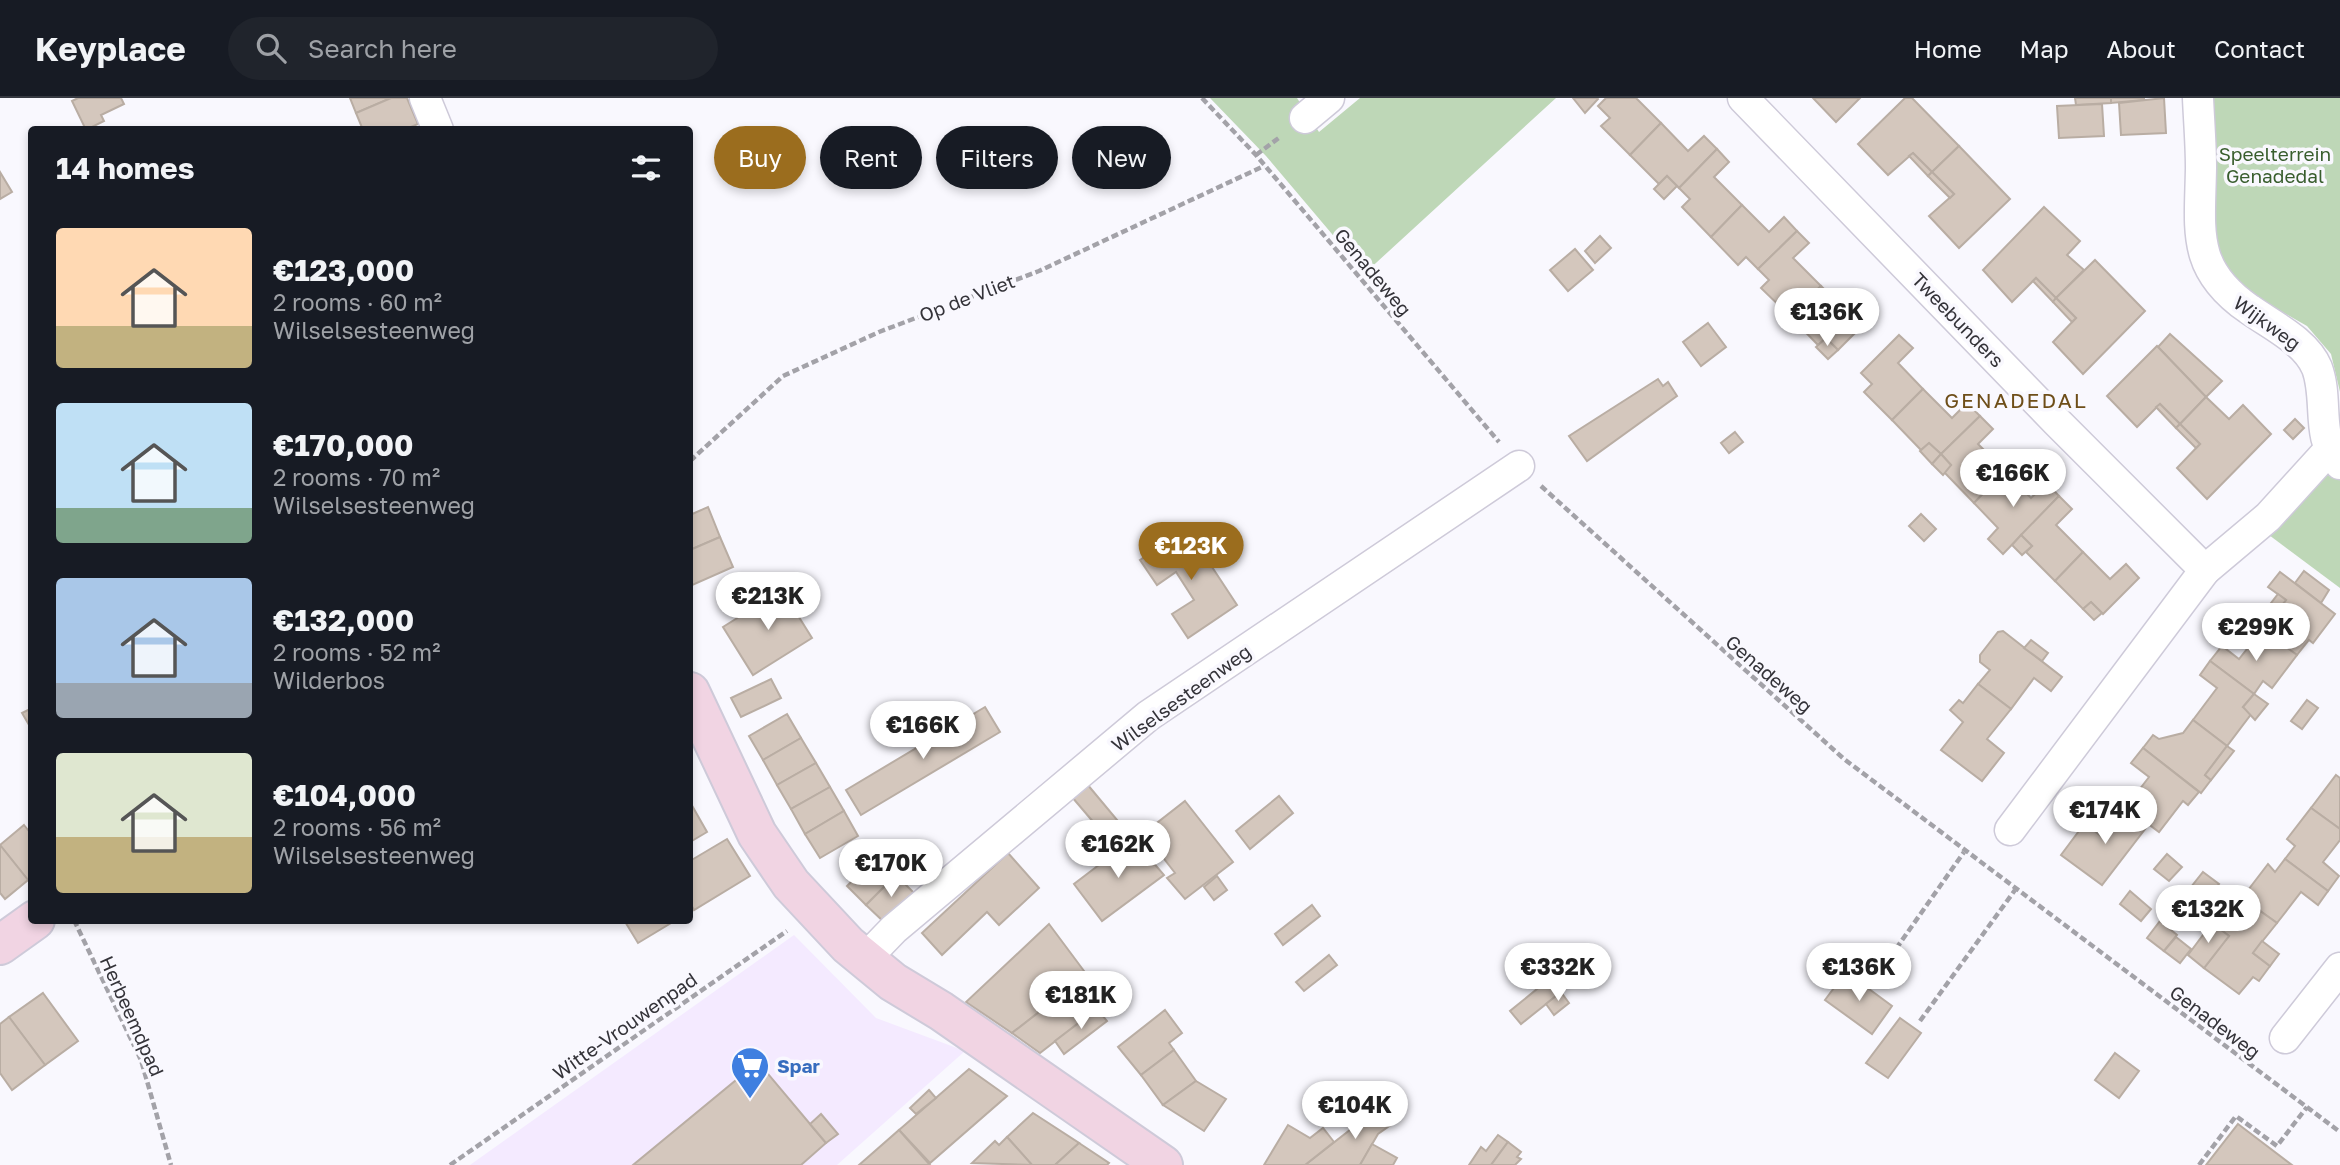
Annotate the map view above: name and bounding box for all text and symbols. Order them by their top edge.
search box [228,17,718,80]
text: Keyplace [35,29,186,68]
icon: search [252,29,290,67]
text: Search here [308,33,457,64]
text: Home [1914,34,1982,63]
text: Map [2020,34,2069,63]
text: About [2107,34,2176,63]
text: Contact [2214,34,2305,63]
chip: Buy [714,126,806,189]
chip: Rent [820,126,922,189]
chip: Filters [936,126,1058,189]
chip: New [1072,126,1171,189]
park label: Speelterrein Genadedal [2219,142,2331,187]
icon: filters [627,149,665,187]
text: 14 homes [56,150,195,186]
street label: Genadeweg [1330,223,1417,320]
text: €123,000 [273,252,414,288]
icon: home [112,256,196,340]
street label: Tweebunders [1908,268,2009,372]
street label: Op de Vliet [916,269,1018,326]
text: 2 rooms · 60 m² [273,288,442,316]
pin: €136K [1778,288,1876,348]
street label: Wijkweg [2229,291,2305,355]
text: €136K [1790,297,1864,325]
text: Wilselsesteenweg [273,316,475,344]
district label: GENADEDAL [1944,387,2088,413]
text: €170,000 [273,427,414,463]
icon: home [112,431,196,515]
pin: €166K [1964,450,2062,509]
text: €166K [1976,458,2050,486]
text: 2 rooms · 70 m² [273,463,440,491]
text: Wilselsesteenweg [273,491,475,519]
pin: €123K [1142,522,1240,582]
text: €123K [1155,531,1227,559]
pin: €213K [719,573,817,632]
text: €213K [732,581,804,609]
text: €132,000 [273,602,414,638]
pin: €299K [2207,603,2305,663]
icon: home [112,606,196,690]
text: €299K [2218,612,2294,640]
street label: Genadeweg [1721,630,1817,717]
text: 2 rooms · 52 m² [273,638,440,666]
street label: Wilselsesteenweg [1106,639,1255,756]
text: Wilderbos [273,666,385,694]
pin: €166K [874,702,972,761]
text: €166K [886,710,960,738]
text: €104,000 [273,777,416,813]
icon: home [112,781,196,865]
pin: €174K [2056,786,2154,846]
text: €174K [2069,795,2141,823]
text: 2 rooms · 56 m² [273,813,441,841]
pin: €162K [1069,820,1167,880]
text: €162K [1081,829,1155,857]
pin: €170K [842,840,940,899]
text: Wilselsesteenweg [273,841,475,869]
text: €170K [855,848,927,876]
pin: €132K [2159,886,2257,945]
text: €132K [2172,894,2244,922]
pin: €332K [1509,944,1607,1003]
pin: €136K [1810,944,1908,1003]
street label: Herbeemdpad [96,952,169,1079]
text: €332K [1521,952,1595,980]
text: €136K [1822,952,1896,980]
street label: Witte-Vrouwenpad [548,967,701,1084]
pin: €181K [1032,972,1130,1031]
text: €181K [1045,980,1117,1008]
street label: Genadeweg [2166,980,2265,1063]
supermarket icon: Spar [729,1045,771,1100]
place label: Spar [777,1054,820,1077]
pin: €104K [1306,1082,1404,1141]
text: €104K [1318,1090,1392,1118]

